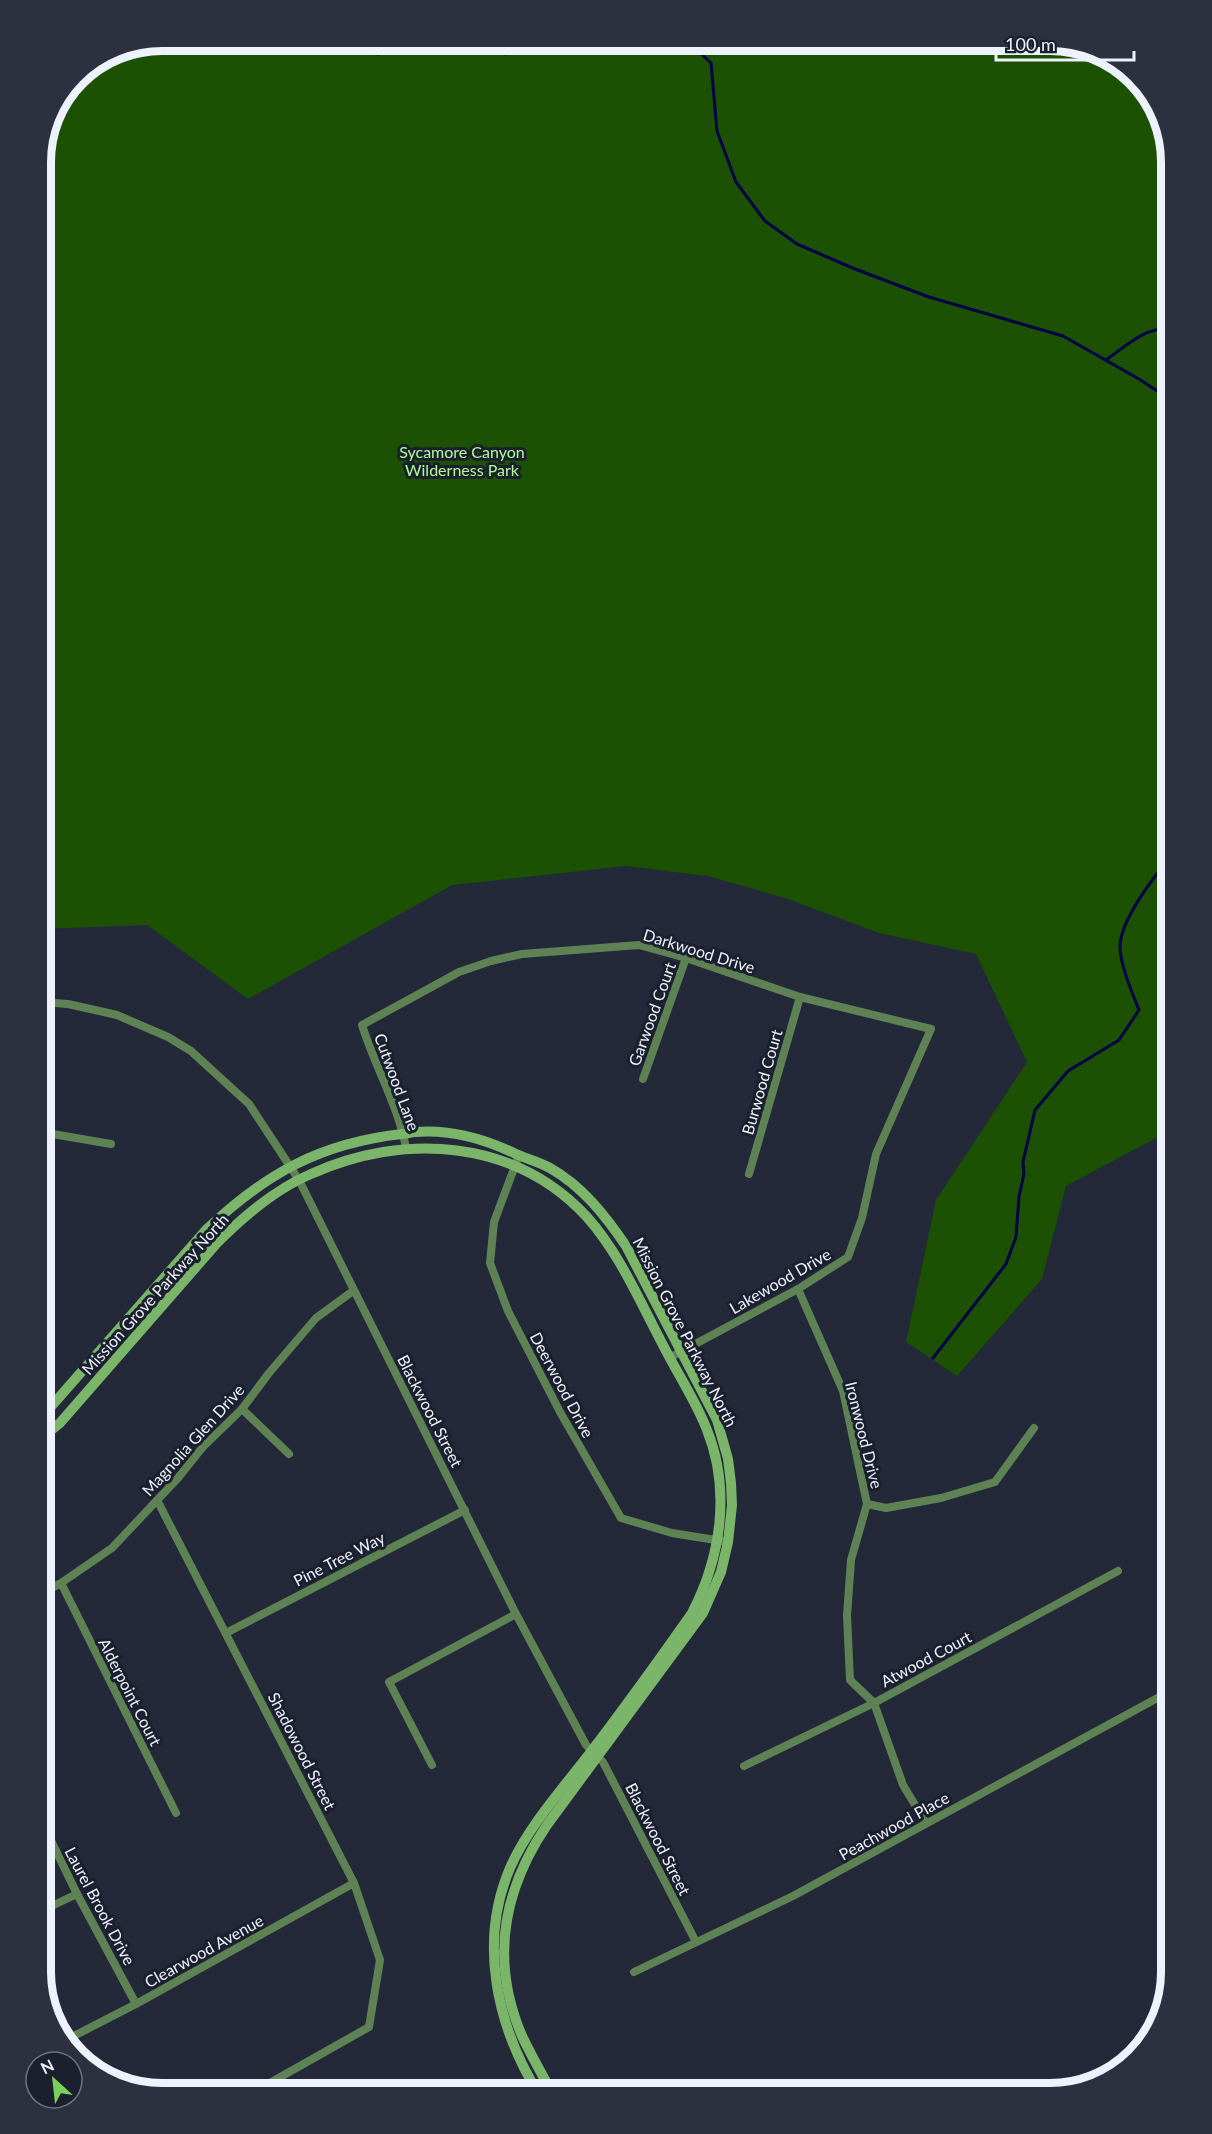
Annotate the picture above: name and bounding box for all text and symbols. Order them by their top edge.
scale bar [996,24,1134,62]
text: 100 m [1005,33,1056,55]
park label: Sycamore Canyon Wilderness Park [399,442,525,479]
street label: Darkwood Drive [641,925,757,977]
street label: Garwood Court [624,959,679,1068]
street label: Burwood Court [737,1027,786,1137]
street label: Cutwood Lane [371,1030,424,1133]
street label: Mission Grove Parkway North [77,1209,232,1378]
street label: Mission Grove Parkway North [629,1234,742,1430]
street label: Lakewood Drive [726,1244,834,1317]
street label: Deerwood Drive [527,1329,598,1441]
street label: Blackwood Street [394,1351,467,1470]
street label: Ironwood Drive [842,1379,887,1490]
street label: Magnolia Glen Drive [138,1380,248,1499]
street label: Pine Tree Way [290,1527,388,1590]
street label: Atwood Court [877,1627,975,1690]
street label: Alderpoint Court [95,1635,166,1749]
street label: Shadowood Street [265,1689,340,1813]
street label: Blackwood Street [622,1779,695,1898]
street label: Peachwood Place [835,1787,952,1864]
street label: Laurel Brook Drive [61,1843,140,1968]
street label: Clearwood Avenue [141,1910,266,1991]
north arrow [24,2050,84,2110]
text: N [37,2055,57,2077]

